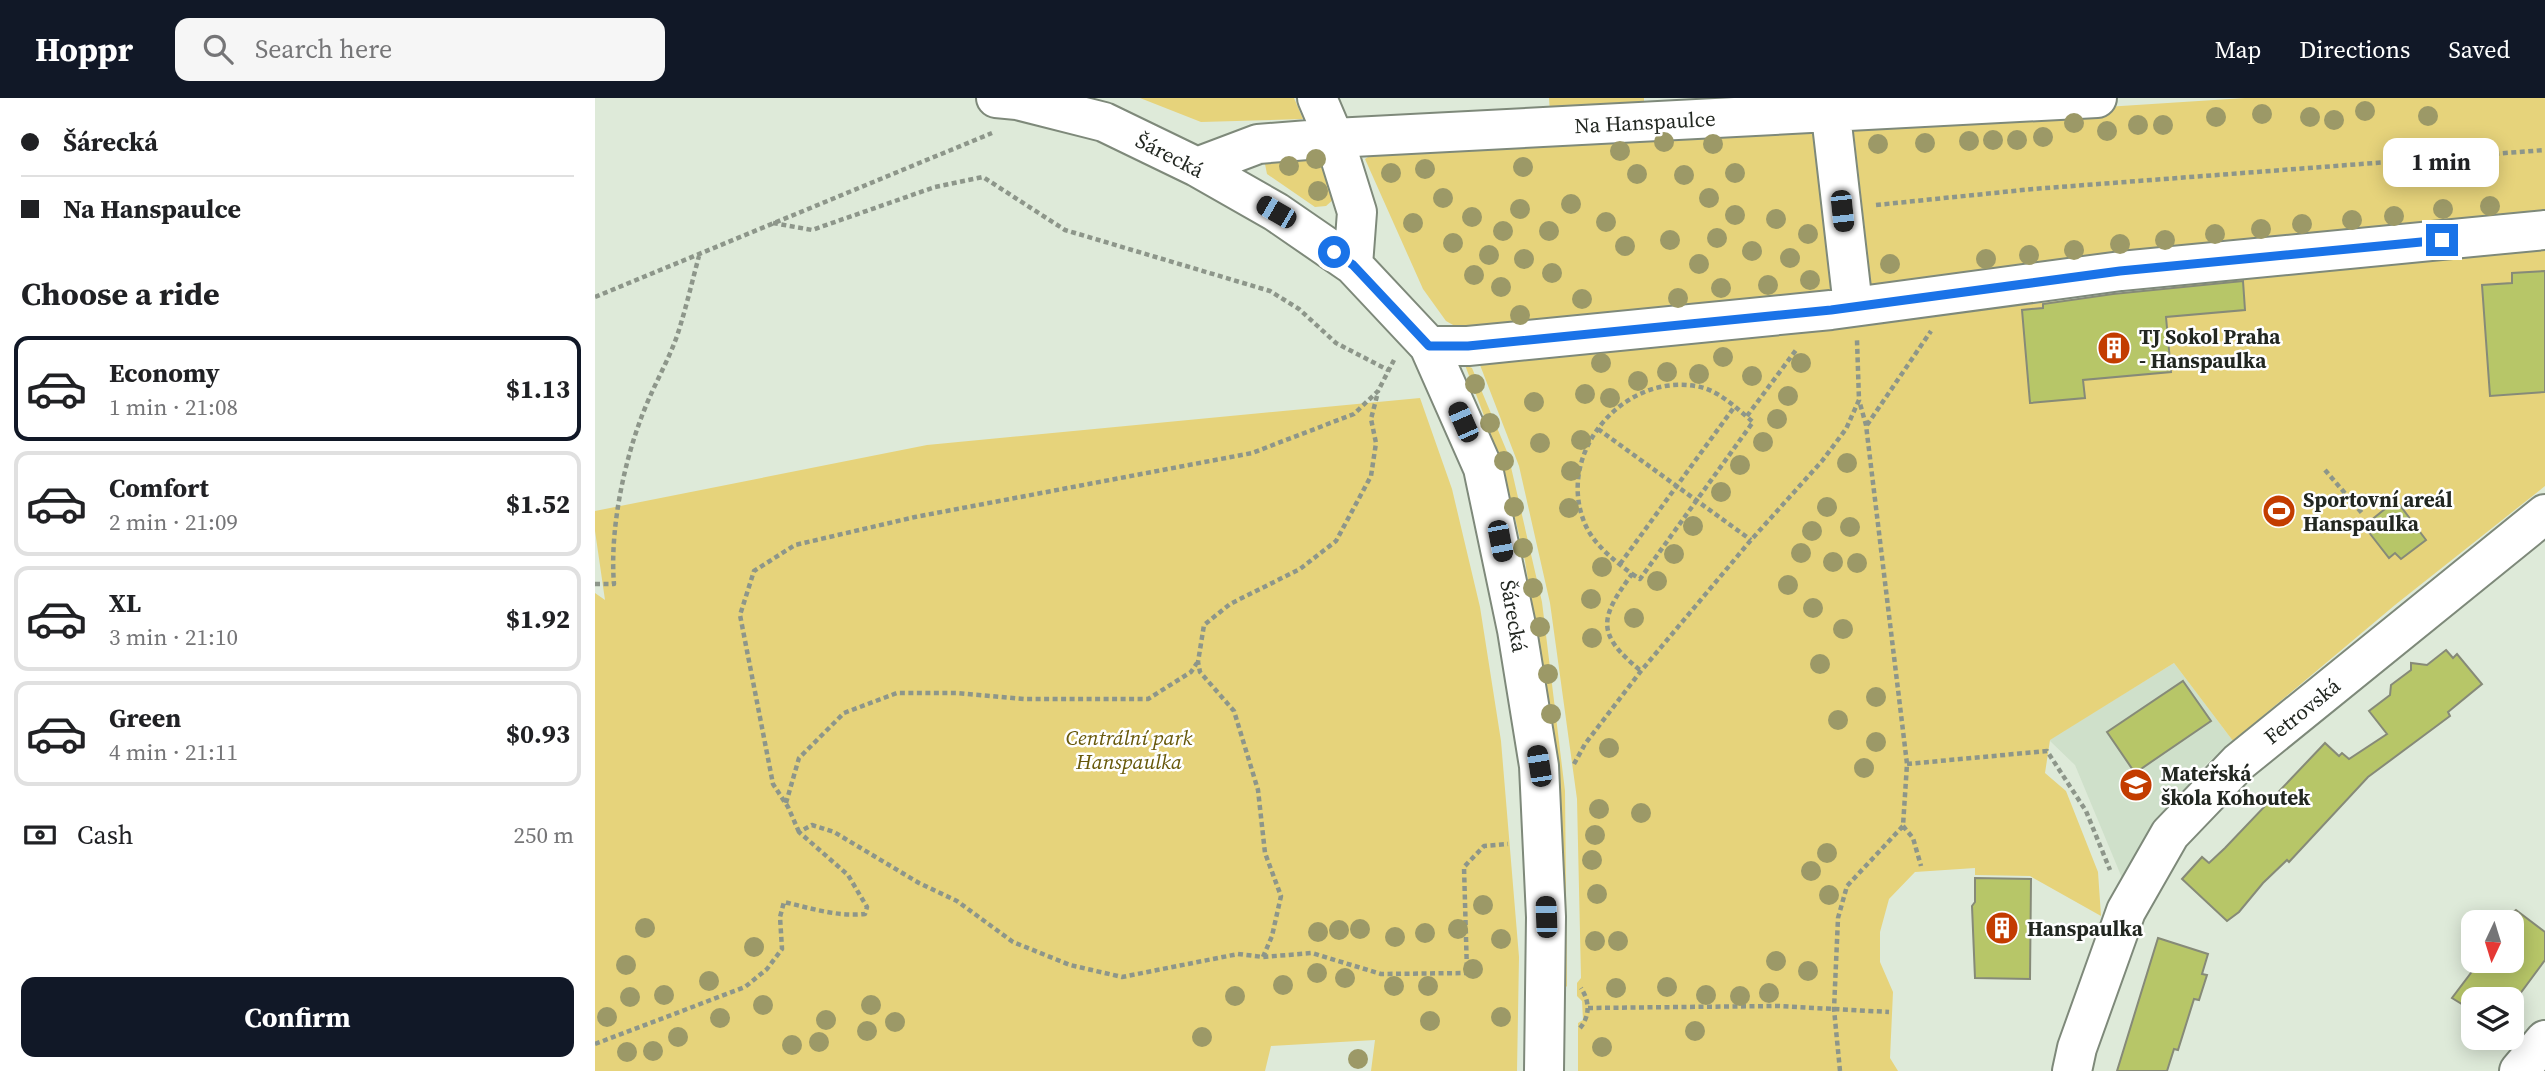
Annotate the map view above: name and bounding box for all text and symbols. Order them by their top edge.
search box [175,18,665,81]
text: Hoppr [35,27,133,72]
icon: search [199,30,237,68]
text: Search here [255,31,392,67]
text: Map [2214,33,2261,66]
text: Directions [2299,33,2410,66]
text: Saved [2448,33,2510,66]
street label: Na Hanspaulce [1574,104,1716,140]
text: Šárecká [63,124,158,160]
street label: Šárecká [1131,126,1209,185]
callout: 1 min [2384,138,2500,188]
text: 1 min [2411,146,2471,178]
car [1830,189,1855,233]
text: Na Hanspaulce [63,191,241,227]
car [1253,192,1300,232]
route end [2426,224,2458,256]
route start [1318,236,1350,268]
text: Choose a ride [21,272,220,316]
place label: TJ Sokol Praha - Hanspaulka [2139,322,2281,375]
building icon: TJ Sokol Praha - Hanspaulka [2095,329,2133,367]
text: Economy [109,355,220,391]
icon: car [25,357,88,420]
text: $1.13 [506,371,570,407]
text: 1 min · 21:08 [109,391,238,423]
car [1445,399,1482,445]
text: Comfort [109,470,209,506]
icon: car [25,472,88,535]
place label: Sportovní areál Hanspaulka [2303,485,2453,538]
text: $1.52 [506,486,570,522]
sports icon: Sportovní areál Hanspaulka [2260,492,2298,530]
text: 2 min · 21:09 [109,506,238,538]
car [1486,518,1515,564]
street label: Šárecká [1493,578,1535,655]
text: XL [109,585,141,621]
icon: car [25,587,88,650]
text: $1.92 [506,601,570,637]
text: 3 min · 21:10 [109,621,238,653]
street label: Fetrovská [2258,671,2347,751]
text: Green [109,700,181,736]
icon: car [25,702,88,765]
text: $0.93 [506,716,570,752]
park label: Centrální park Hanspaulka [1066,723,1192,776]
text: 4 min · 21:11 [109,736,238,768]
car [1526,744,1553,788]
place label: Mateřská škola Kohoutek [2161,759,2311,812]
school or university icon: Mateřská škola Kohoutek [2117,766,2155,804]
icon: cash [21,816,59,854]
text: Cash [77,817,133,853]
text: 250 m [513,819,574,851]
car [1535,896,1558,938]
building icon: Hanspaulka [1983,909,2021,947]
north arrow [2461,910,2523,973]
map controls [2461,910,2524,1050]
place label: Hanspaulka [2027,914,2144,943]
button: Confirm [21,977,574,1057]
button: layers [2461,987,2524,1050]

